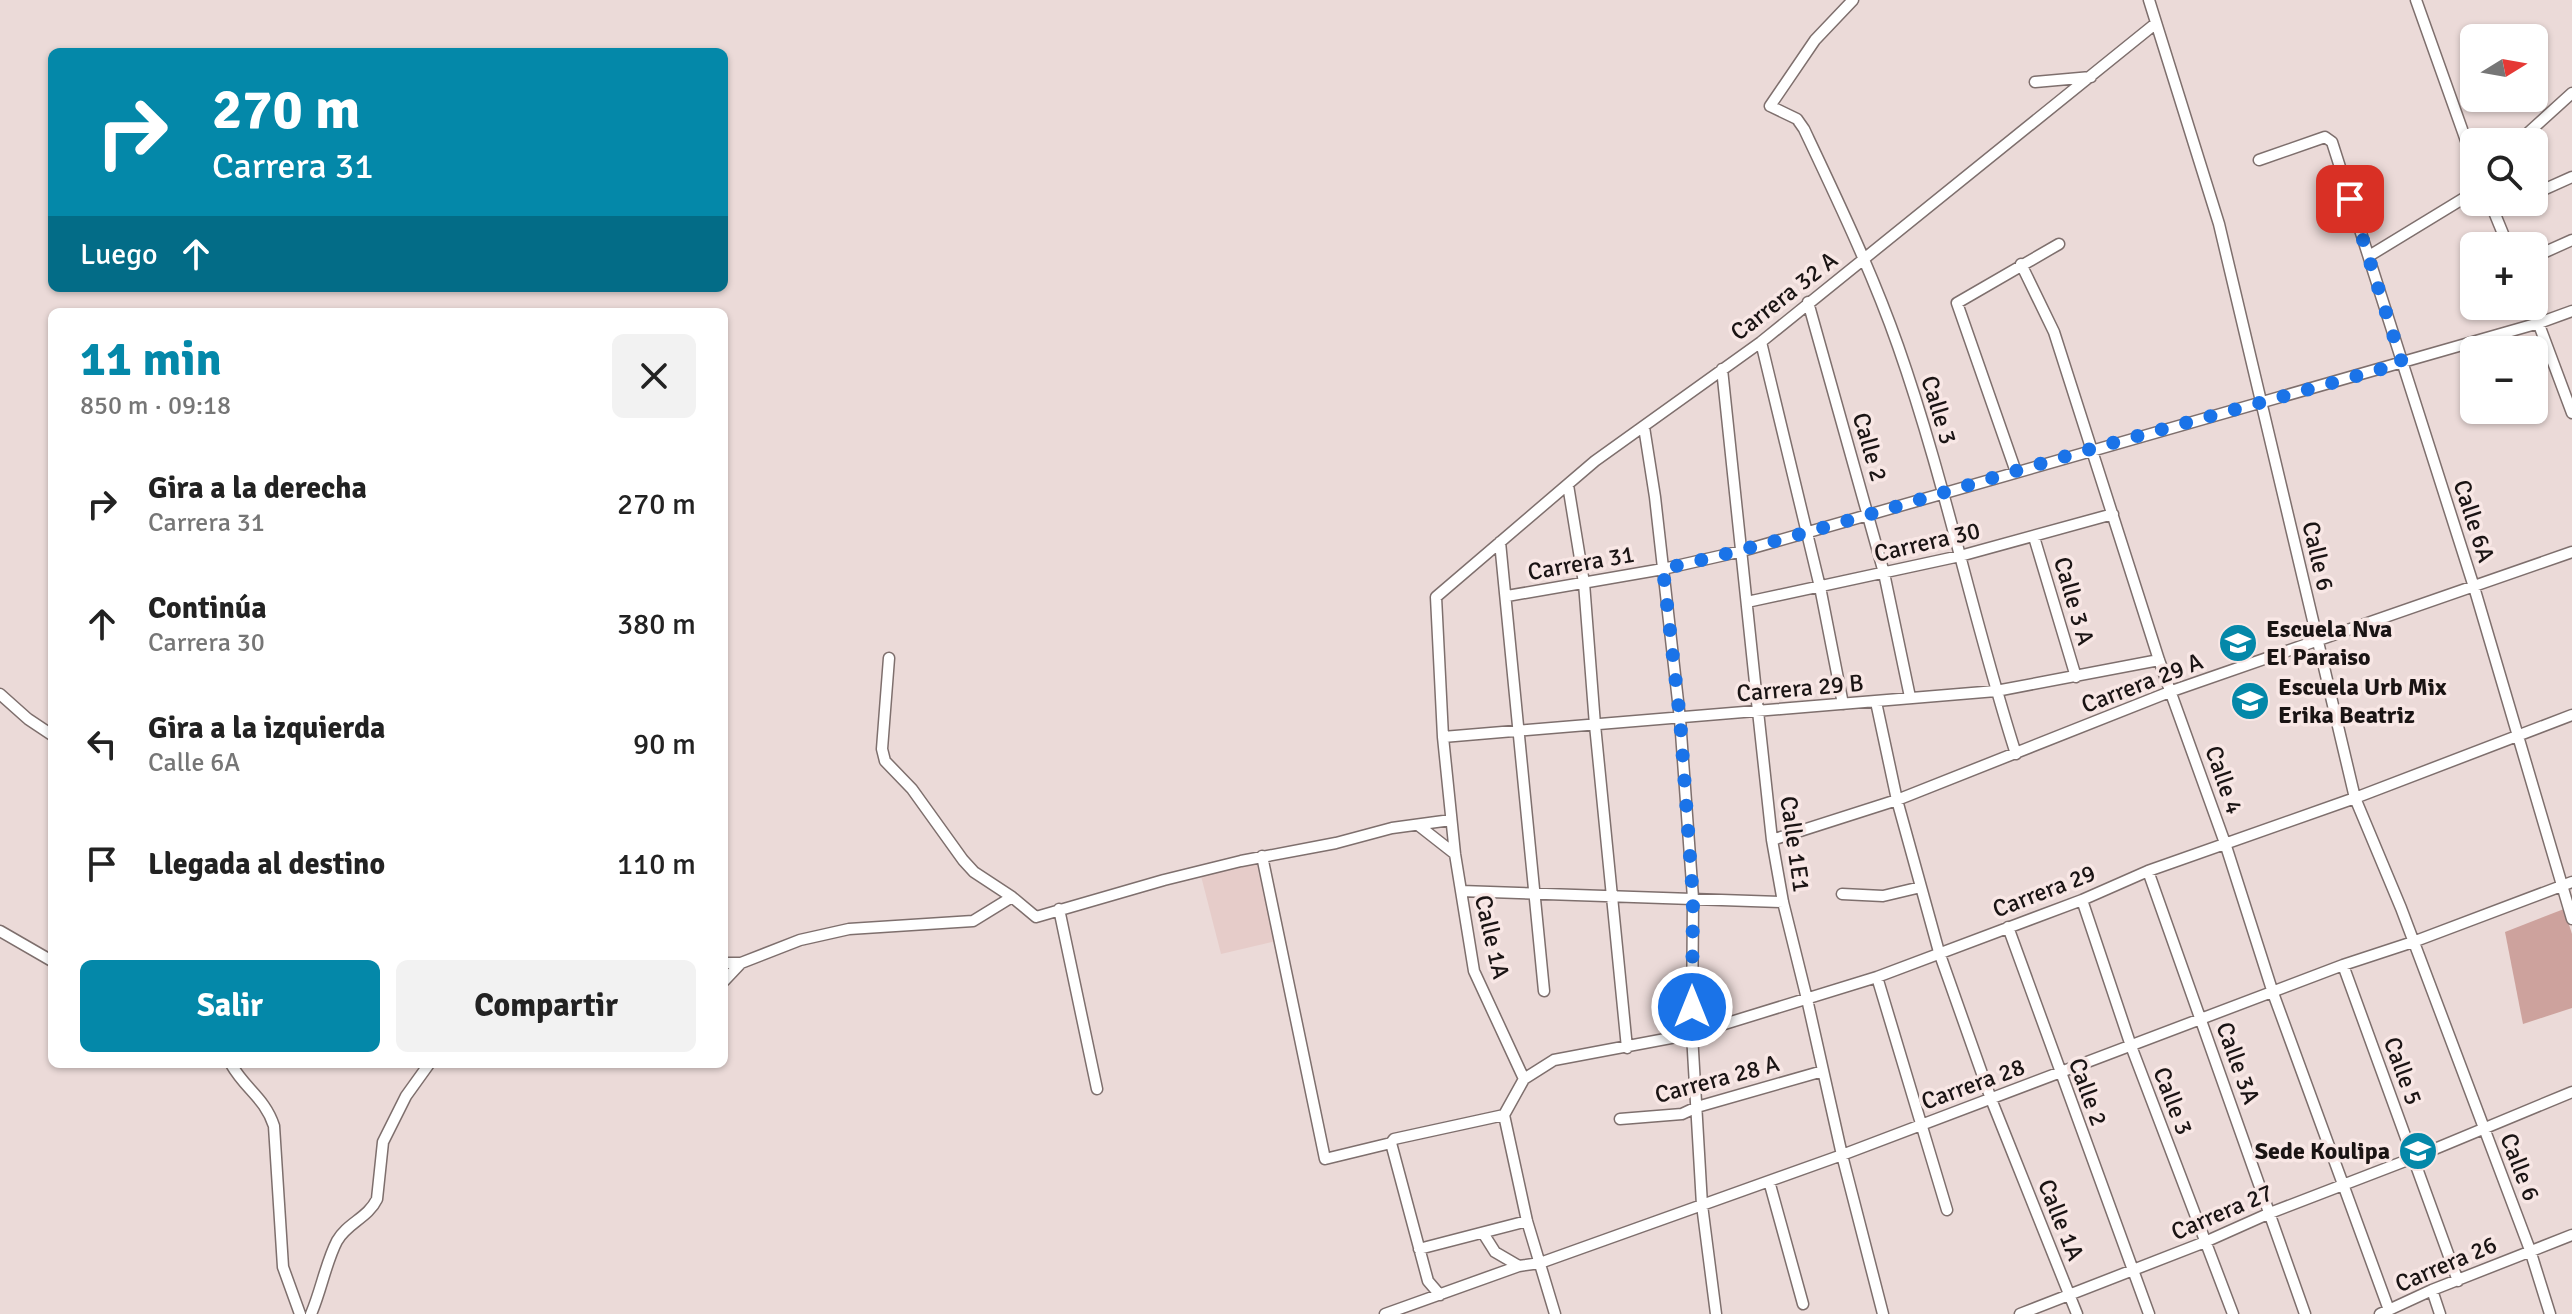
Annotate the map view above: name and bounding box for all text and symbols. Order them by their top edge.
north arrow [2460,24,2548,112]
map controls [2460,24,2548,424]
text: 270 m [212,75,360,144]
icon: right [80,80,184,184]
button: search [2460,128,2548,216]
text: Carrera 31 [212,144,374,189]
pin [2316,165,2384,233]
icon: arrive [2328,177,2372,221]
icon: ahead [174,232,218,276]
button: + [2460,232,2548,320]
text: Luego [80,236,158,273]
street label: Carrera 32 A [1724,245,1844,347]
text: 11 min [80,330,222,389]
button: close [612,334,696,418]
button: − [2460,336,2548,424]
street label: Calle 3 [1914,372,1964,448]
text: 850 m · 09:18 [80,390,231,422]
street label: Calle 2 [1846,409,1894,485]
text: Gira a la derecha [148,470,367,507]
street label: Calle 6A [2447,476,2501,566]
icon: right [80,482,124,526]
text: 270 m [617,486,696,523]
text: Carrera 31 [148,507,265,539]
street label: Carrera 30 [1871,515,1983,569]
street label: Calle 6 [2295,518,2341,594]
street label: Carrera 31 [1525,539,1637,587]
street label: Calle 3 A [2047,553,2101,649]
text: Continúa [148,590,267,627]
icon: ahead [80,602,124,646]
text: 380 m [617,606,696,643]
place label: Escuela Nva El Paraiso [2266,614,2392,672]
school or university icon: Escuela Nva El Paraiso [2217,622,2259,664]
text: Carrera 30 [148,627,265,659]
street label: Carrera 29 A [2077,646,2207,720]
street label: Carrera 29 B [1735,667,1865,709]
place label: Escuela Urb Mix Erika Beatriz [2278,672,2447,730]
school or university icon: Escuela Urb Mix Erika Beatriz [2229,680,2271,722]
text: Gira a la izquierda [148,710,385,747]
icon: left [80,722,124,766]
text: 90 m [633,726,696,763]
street label: Calle 4 [2198,742,2250,818]
text: Calle 6A [148,747,240,779]
street label: Calle 1E1 [1773,794,1817,894]
icon: arrive [80,842,124,886]
text: Llegada al destino [148,846,385,883]
text: 110 m [617,846,696,883]
street label: Carrera 29 [1988,858,2100,924]
street label: Calle 1A [1468,892,1516,982]
button: Salir [80,960,380,1052]
button: Compartir [396,960,696,1052]
position arrow [1650,965,1734,1049]
street label: Calle 3A [2209,1018,2267,1108]
street label: Calle 5 [2377,1033,2429,1109]
street label: Carrera 28 A [1651,1048,1783,1110]
street label: Carrera 28 [1917,1051,2029,1117]
street label: Calle 2 [2062,1054,2114,1130]
street label: Calle 3 [2146,1063,2200,1139]
street label: Calle 6 [2493,1129,2547,1205]
school or university icon: Sede Koulipa [2397,1130,2439,1172]
place label: Sede Koulipa [2255,1136,2390,1166]
street label: Calle 1A [2031,1175,2091,1265]
street label: Carrera 27 [2167,1177,2277,1247]
street label: Carrera 26 [2391,1229,2501,1299]

